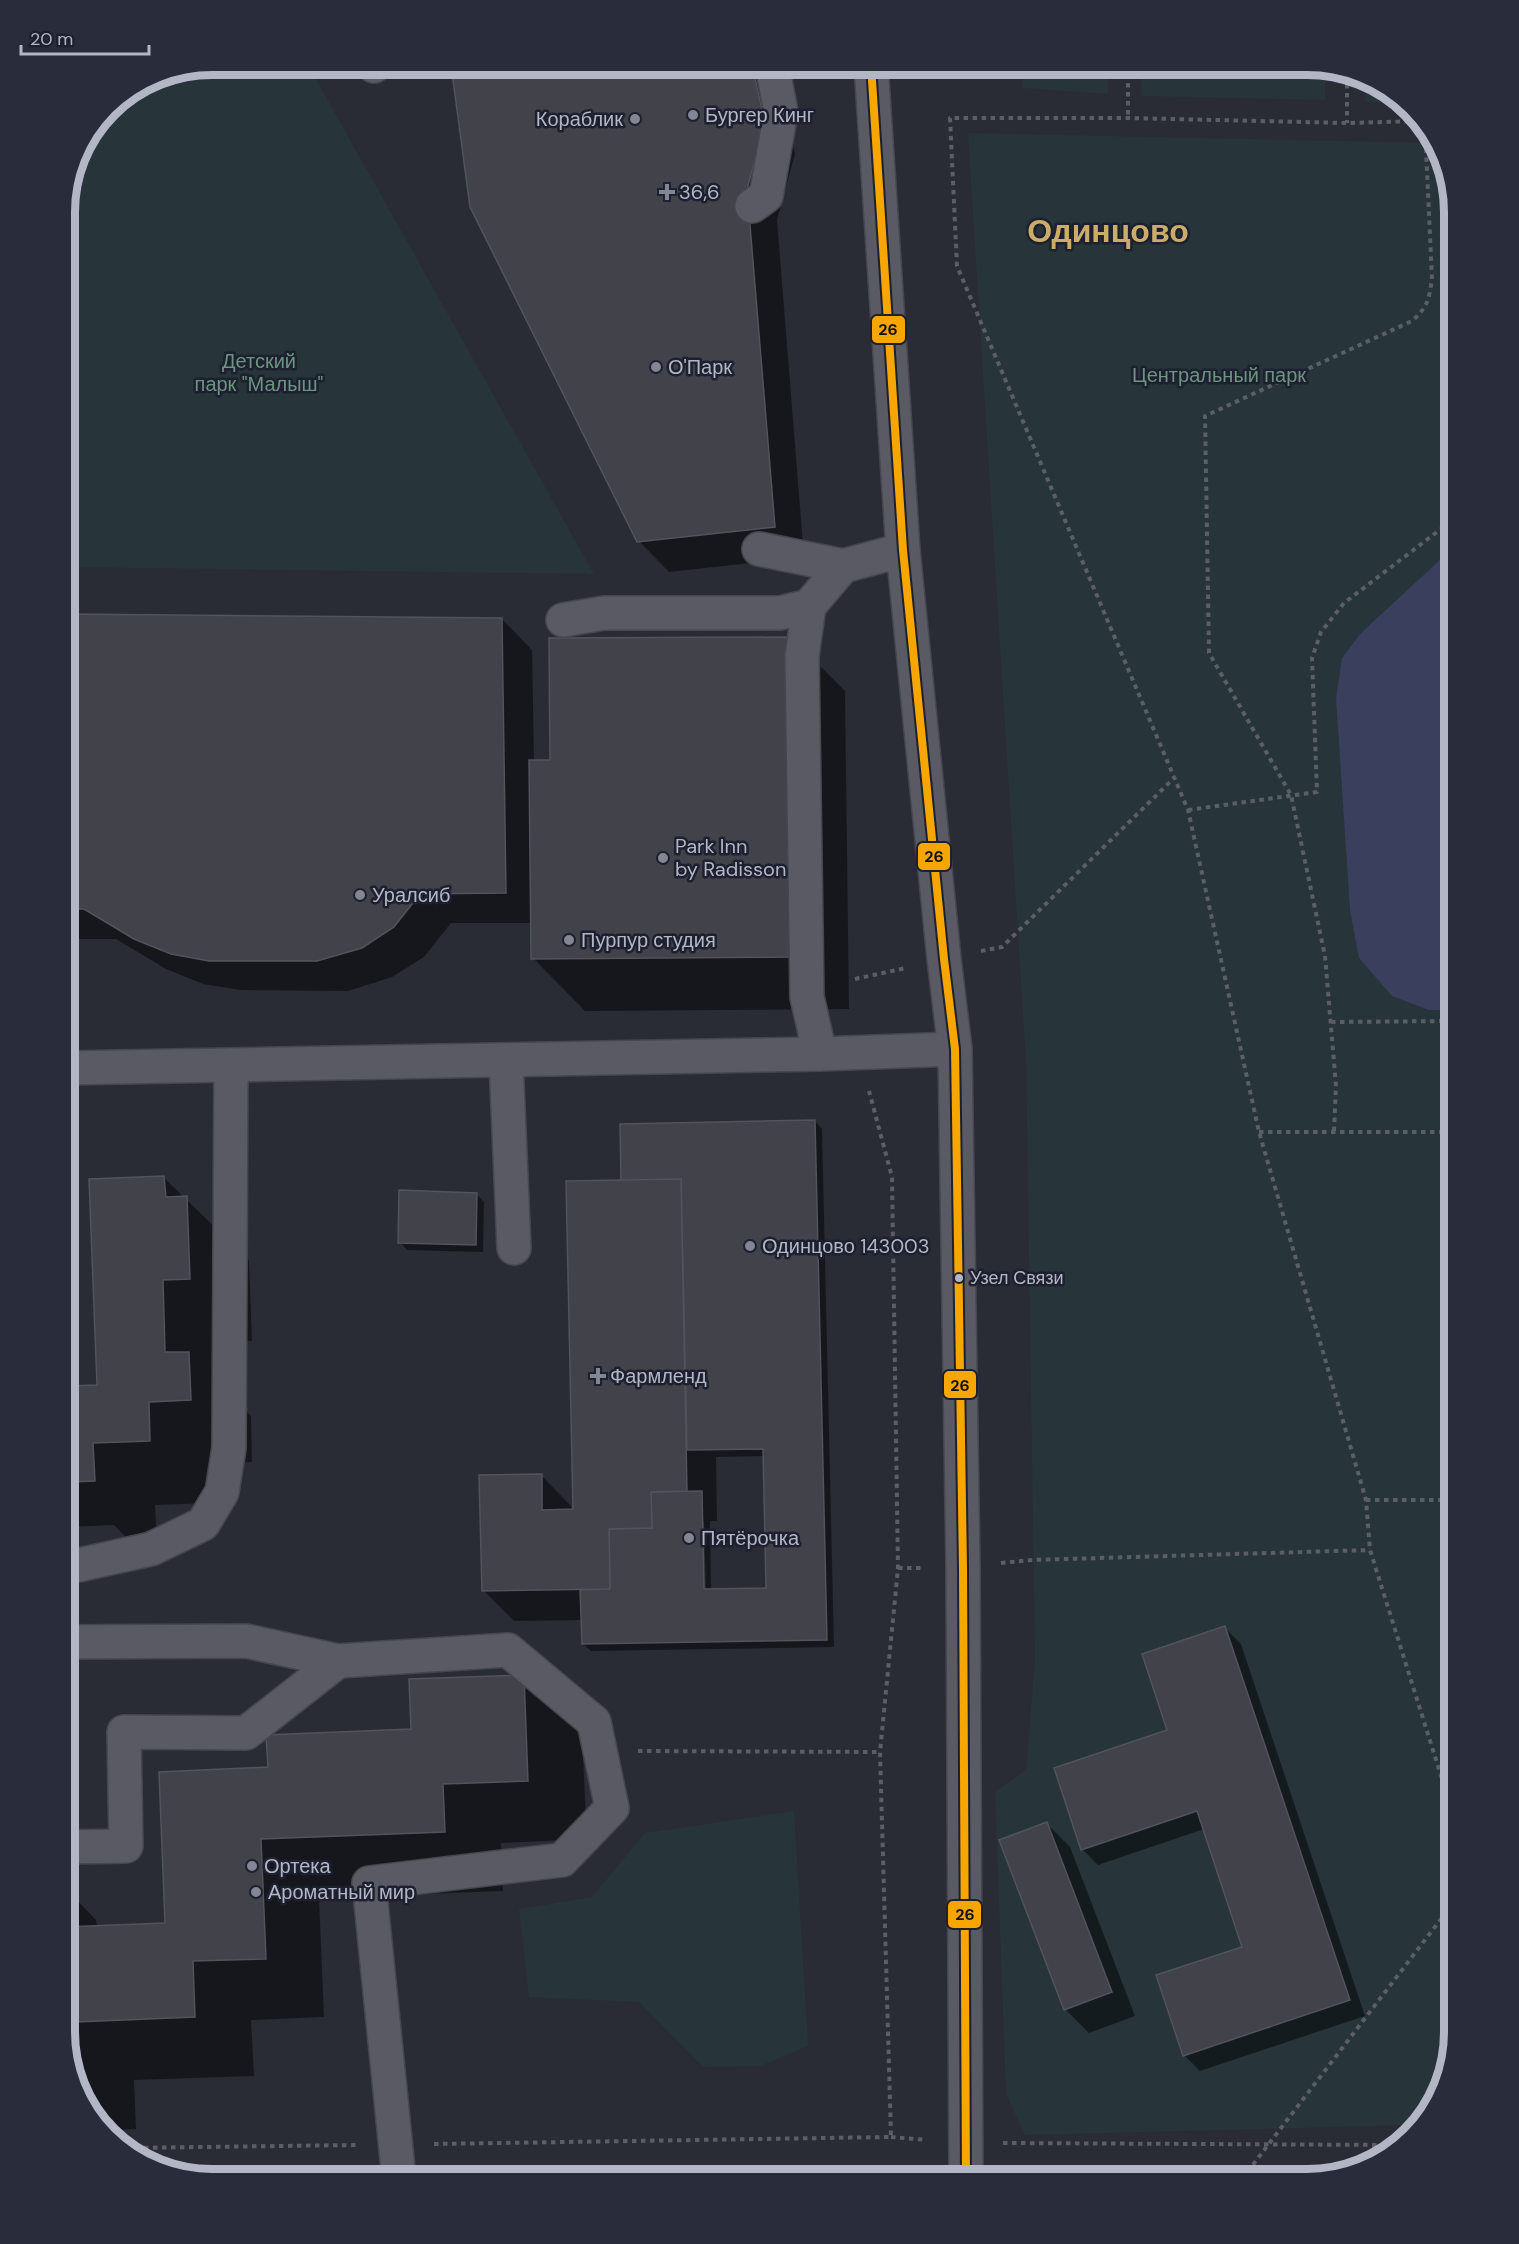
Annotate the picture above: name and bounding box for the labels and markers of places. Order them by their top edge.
place label: Бургер Кинг [705,102,814,128]
place label: Кораблик [536,106,623,132]
marker: Бургер Кинг [686,108,700,122]
marker: Кораблик [628,112,642,126]
place label: 36,6 [679,179,720,205]
marker: 36,6 [660,185,674,199]
place label: О'Парк [668,354,732,380]
marker: О'Парк [649,360,663,374]
place label: Park Inn by Radisson [675,833,786,882]
marker: Park Inn by Radisson [656,851,670,865]
place label: Уралсиб [372,882,450,908]
marker: Уралсиб [353,888,367,902]
place label: Пурпур студия [581,927,716,953]
marker: Пурпур студия [562,933,576,947]
place label: Одинцово 143003 [762,1233,930,1259]
marker: Одинцово 143003 [743,1239,757,1253]
place label: Узел Связи [970,1266,1064,1290]
marker: Узел Связи [953,1272,965,1284]
place label: Фармленд [610,1363,707,1389]
marker: Фармленд [591,1369,605,1383]
place label: Пятёрочка [701,1525,800,1551]
marker: Пятёрочка [682,1531,696,1545]
place label: Ортека [264,1853,331,1879]
marker: Ортека [245,1859,259,1873]
place label: Ароматный мир [268,1879,415,1905]
marker: Ароматный мир [249,1885,263,1899]

